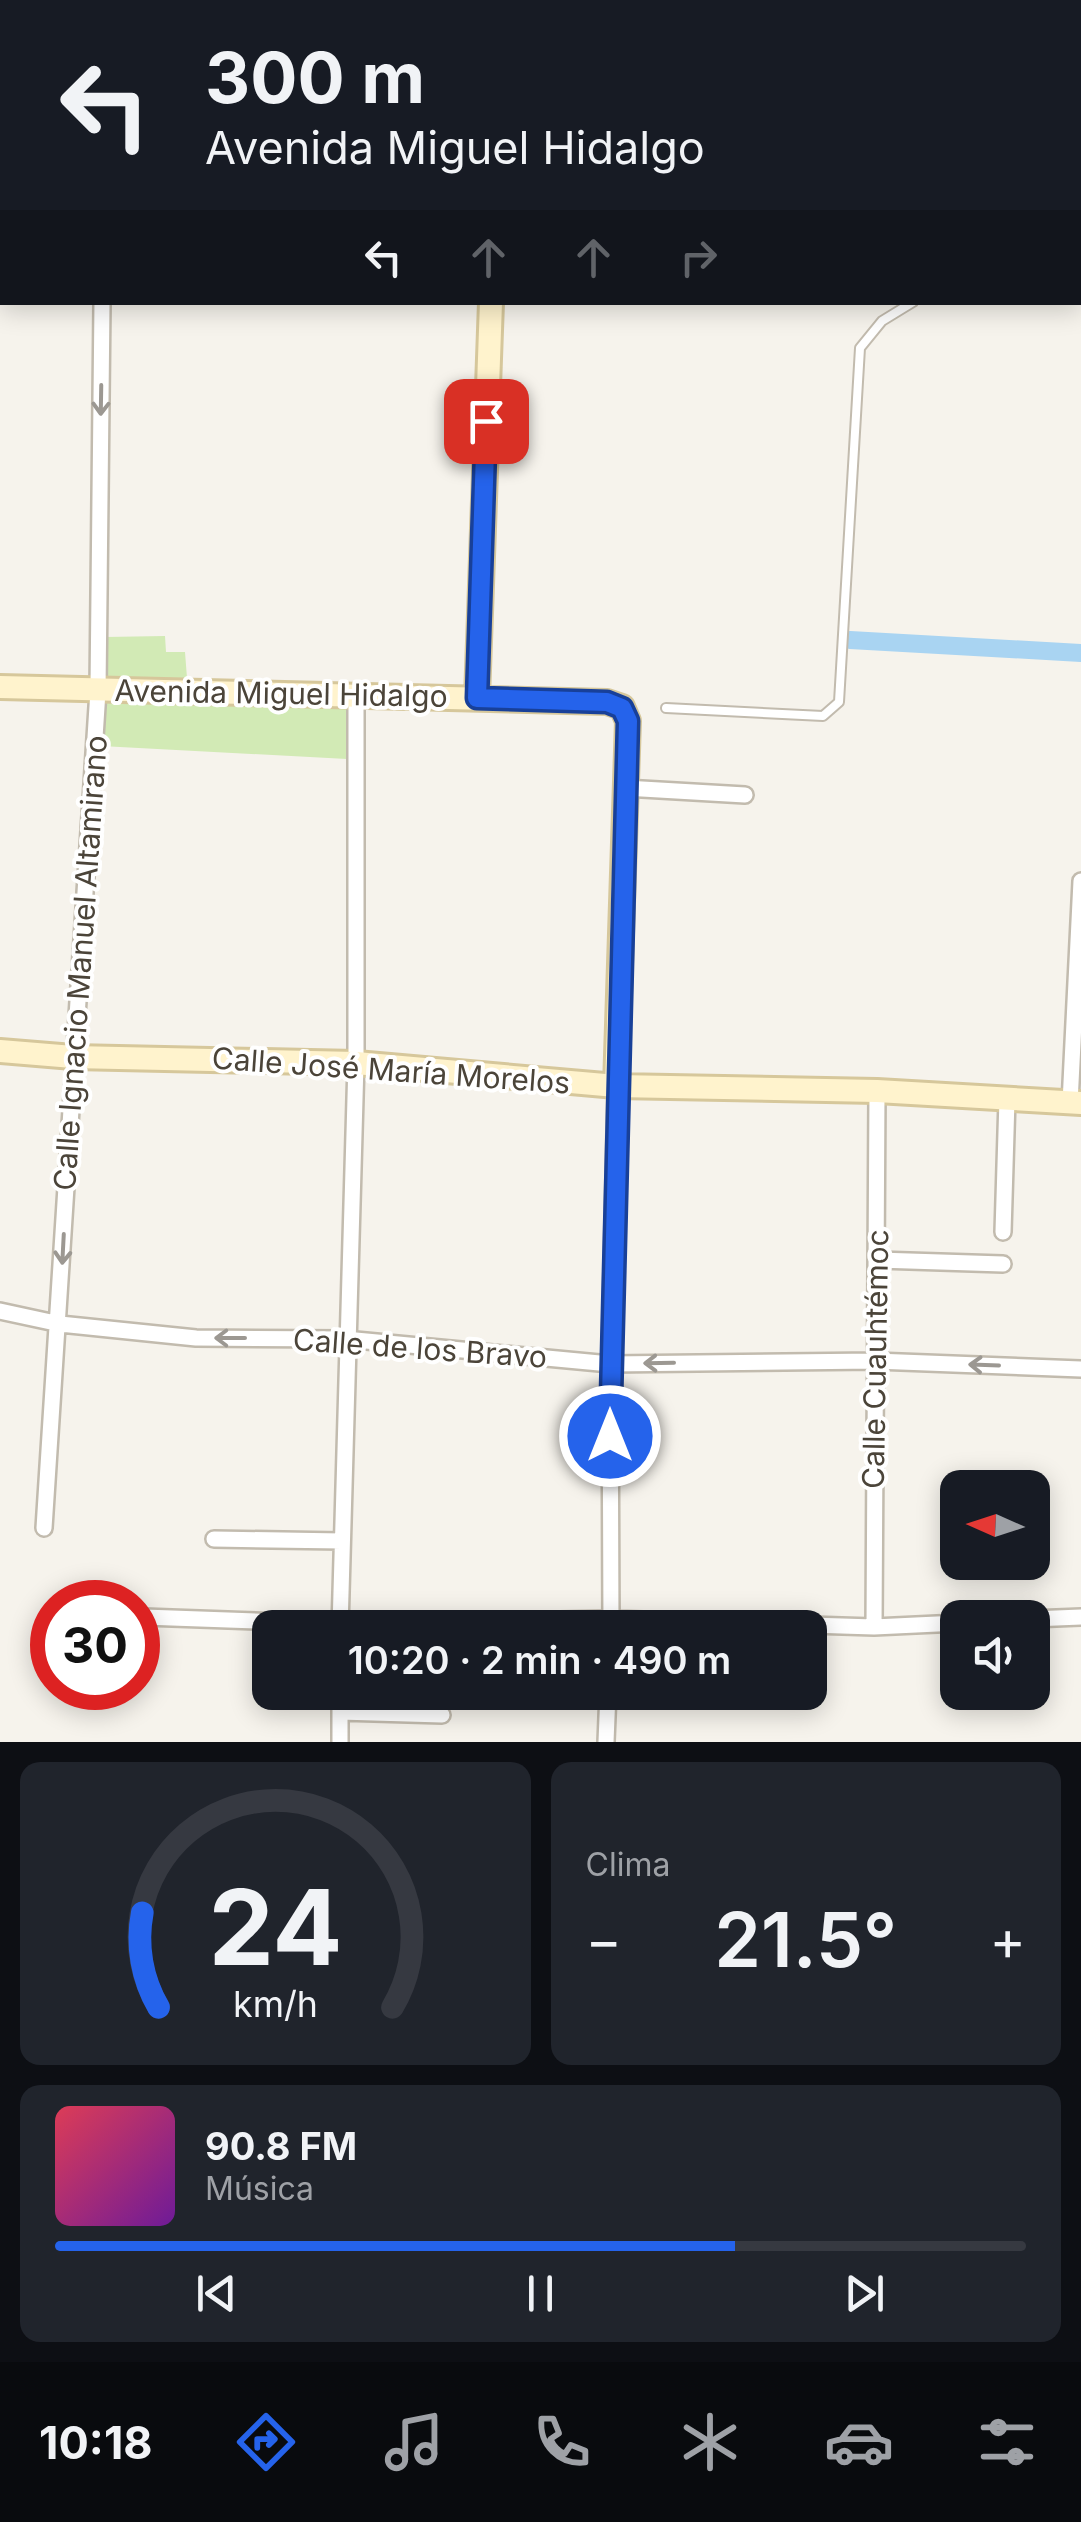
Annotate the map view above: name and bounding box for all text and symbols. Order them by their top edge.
text: 300 m [205,35,425,120]
icon: left [40,40,170,170]
text: Avenida Miguel Hidalgo [205,120,705,175]
icon: left [356,230,411,285]
icon: ahead [461,230,516,285]
icon: ahead [566,230,621,285]
icon: right [671,230,726,285]
pin [444,379,529,464]
one-way arrow [92,382,110,415]
icon: arrive [459,394,514,449]
street label: Avenida Miguel Hidalgo [114,672,448,714]
street label: Calle Ignacio Manuel Altamirano [46,734,114,1192]
street label: Calle José María Morelos [211,1040,571,1100]
street label: Calle Cuauhtémoc [855,1229,895,1489]
one-way arrow [54,1232,73,1264]
street label: Calle de los Bravo [292,1321,548,1375]
one-way arrow [214,1328,246,1348]
one-way arrow [643,1354,676,1372]
one-way arrow [968,1356,1000,1375]
position arrow [558,1384,662,1488]
north arrow [940,1470,1050,1580]
map controls [940,1470,1050,1710]
speed limit sign: 30 [30,1580,160,1710]
button: sound [940,1600,1050,1710]
text: 10:20 · 2 min · 490 m [348,1637,731,1683]
text: Clima [586,1845,670,1884]
text: 24 [208,1864,342,1990]
text: 21.5° [714,1894,897,1985]
text: − [586,1907,622,1973]
text: + [990,1907,1026,1973]
text: km/h [233,1982,318,2026]
text: 90.8 FM [205,2123,357,2169]
text: Música [205,2169,314,2208]
icon: previous [189,2266,244,2321]
icon: pause [513,2266,568,2321]
icon: next [837,2266,892,2321]
icon: directions [231,2407,301,2477]
icon: music [379,2407,449,2477]
icon: phone [527,2407,597,2477]
icon: climate [675,2407,745,2477]
icon: car [824,2407,894,2477]
icon: filters [972,2407,1042,2477]
text: 10:18 [39,2415,153,2470]

